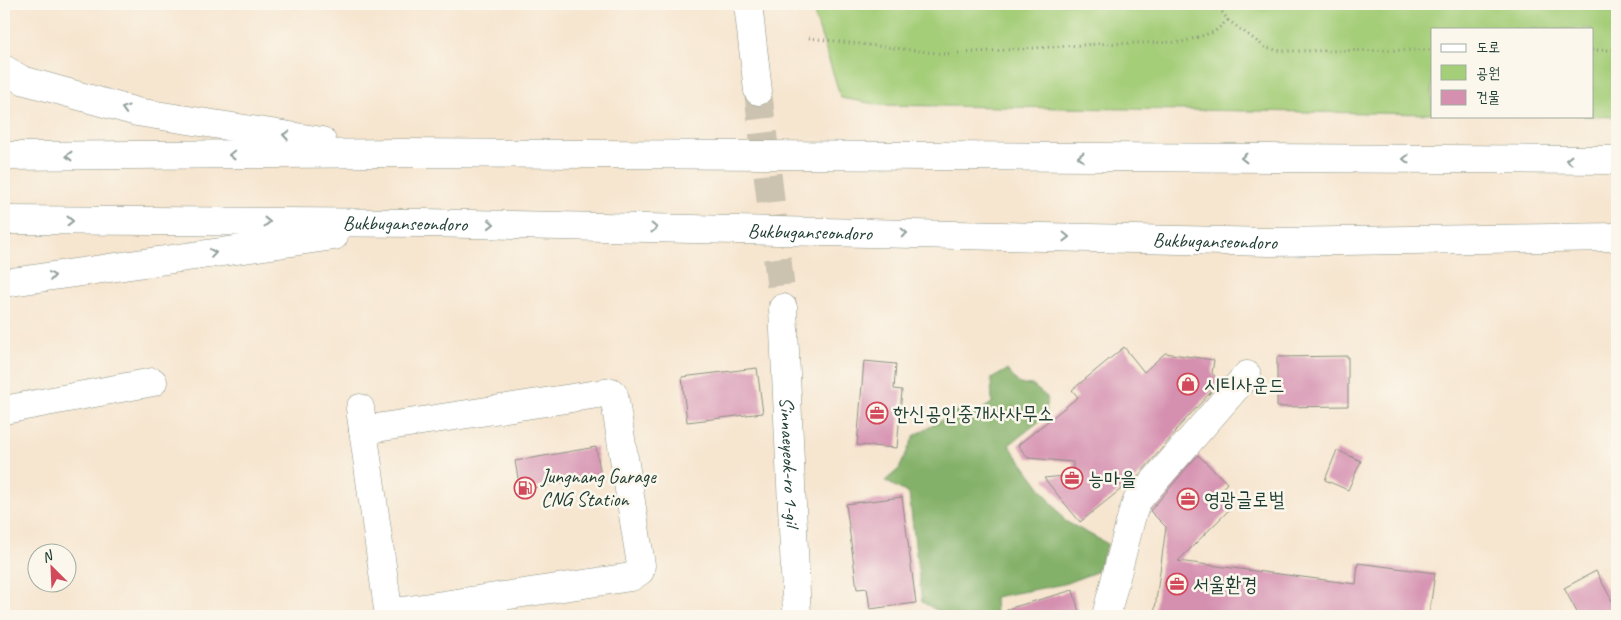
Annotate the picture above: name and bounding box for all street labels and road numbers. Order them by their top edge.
street label: Bukbuganseondoro [343,210,468,237]
street label: Bukbuganseondoro [747,218,873,246]
street label: Bukbuganseondoro [1152,227,1278,255]
street label: Sinnaeyeok-ro 1-gil [774,396,805,531]

